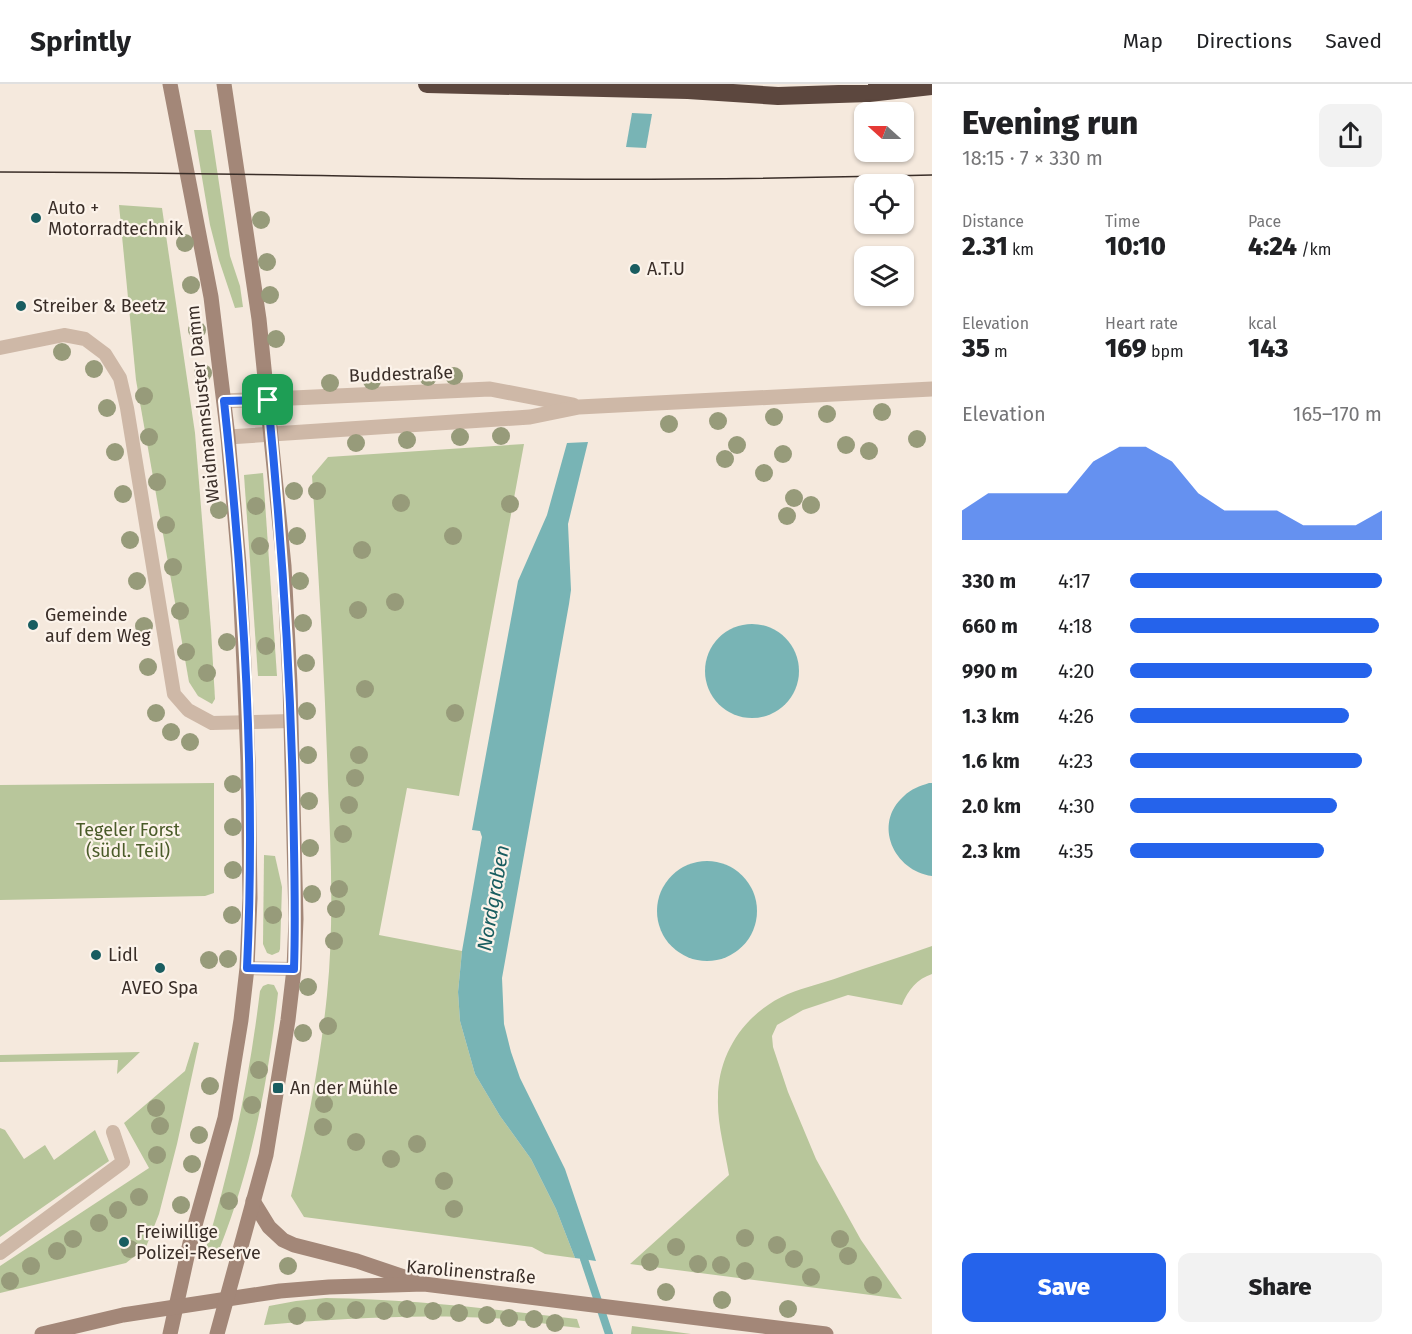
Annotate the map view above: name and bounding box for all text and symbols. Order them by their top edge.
text: Sprintly [30,25,131,58]
text: Map [1123,28,1163,54]
text: Directions [1196,28,1292,54]
text: Saved [1325,28,1382,54]
north arrow [854,102,914,162]
map controls [854,102,914,306]
text: Evening run [962,103,1138,143]
button: share [1319,104,1382,167]
text: 18:15 · 7 × 330 m [962,146,1103,170]
button: locate [854,174,914,234]
place label: Auto + Motorradtechnik [48,197,184,240]
marker: Auto + Motorradtechnik [29,211,43,225]
text: Distance [962,212,1024,231]
text: Time [1105,212,1140,231]
text: Pace [1248,212,1281,231]
text: 2.31 [962,231,1008,262]
text: 10:10 [1105,231,1166,262]
text: 4:24 [1248,231,1297,262]
text: km [1008,240,1034,259]
text: /km [1297,240,1331,259]
button: layers [854,246,914,306]
place label: A.T.U [647,258,685,280]
marker: A.T.U [628,262,642,276]
place label: Streiber & Beetz [33,295,166,317]
marker: Streiber & Beetz [14,299,28,313]
street label: Waidmannsluster Damm [182,304,224,504]
text: Elevation [962,314,1029,333]
text: Heart rate [1105,314,1178,333]
text: kcal [1248,314,1277,333]
text: 35 [962,333,990,364]
text: 169 [1105,333,1147,364]
text: 143 [1248,333,1289,364]
text: m [990,342,1008,361]
text: bpm [1147,342,1184,361]
street label: Buddestraße [349,361,453,387]
pin [242,374,293,425]
icon: arrive [251,383,284,416]
text: Elevation [962,402,1046,426]
text: 165–170 m [1293,402,1382,426]
text: 330 m [962,569,1016,593]
text: 4:17 [1058,569,1090,593]
place label: Gemeinde auf dem Weg [45,604,151,647]
text: 660 m [962,614,1018,638]
text: 4:18 [1058,614,1092,638]
marker: Gemeinde auf dem Weg [26,618,40,632]
text: 990 m [962,659,1018,683]
text: 4:20 [1058,659,1095,683]
text: 1.3 km [962,704,1019,728]
text: 4:26 [1058,704,1094,728]
text: 1.6 km [962,749,1020,773]
text: 4:23 [1058,749,1093,773]
text: 2.0 km [962,794,1021,818]
text: 4:30 [1058,794,1095,818]
park label: Tegeler Forst (südl. Teil) [76,819,181,862]
text: 2.3 km [962,839,1021,863]
text: 4:35 [1058,839,1094,863]
water label: Nordgraben [472,843,514,953]
place label: Lidl [108,944,138,966]
marker: Lidl [89,948,103,962]
marker: AVEO Spa [153,961,167,975]
place label: AVEO Spa [122,977,198,999]
place label: An der Mühle [290,1077,398,1099]
marker: An der Mühle [271,1081,285,1095]
place label: Freiwillige Polizei-Reserve [136,1221,261,1264]
marker: Freiwillige Polizei-Reserve [117,1235,131,1249]
button: Save [962,1253,1166,1322]
button: Share [1178,1253,1382,1322]
street label: Karolinenstraße [405,1255,537,1289]

